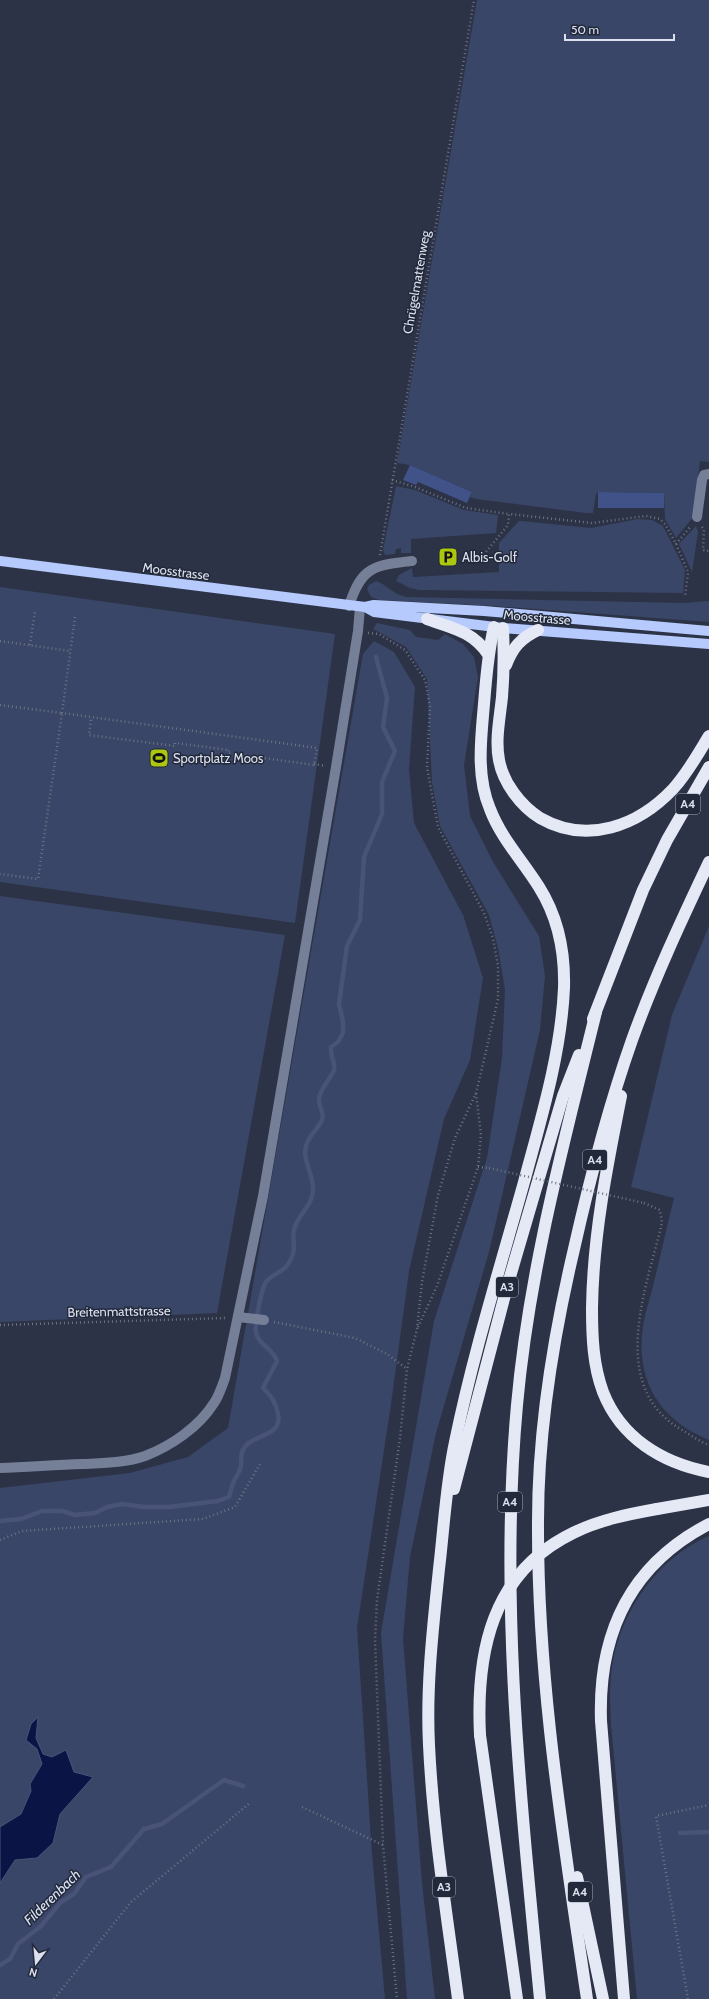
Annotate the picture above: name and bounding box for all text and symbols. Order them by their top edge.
scale bar [565,16,674,42]
text: 50 m [571,22,599,37]
street label: Chrügelmattenweg [399,229,433,335]
parking icon: Albis-Golf [437,546,459,568]
place label: Albis-Golf [462,549,518,565]
street label: Moosstrasse [142,559,211,583]
street label: Moosstrasse [503,606,572,628]
sports icon: Sportplatz Moos [148,747,170,769]
place label: Sportplatz Moos [173,750,264,766]
road number: A4 [676,794,700,814]
road number: A4 [583,1150,607,1170]
road number: A3 [496,1277,518,1297]
street label: Breitenmattstrasse [67,1302,171,1320]
road number: A4 [498,1492,522,1512]
water label: Filderenbach [20,1865,84,1929]
road number: A3 [433,1877,455,1897]
road number: A4 [568,1882,592,1902]
north arrow [16,1943,56,1983]
text: N [28,1965,39,1980]

